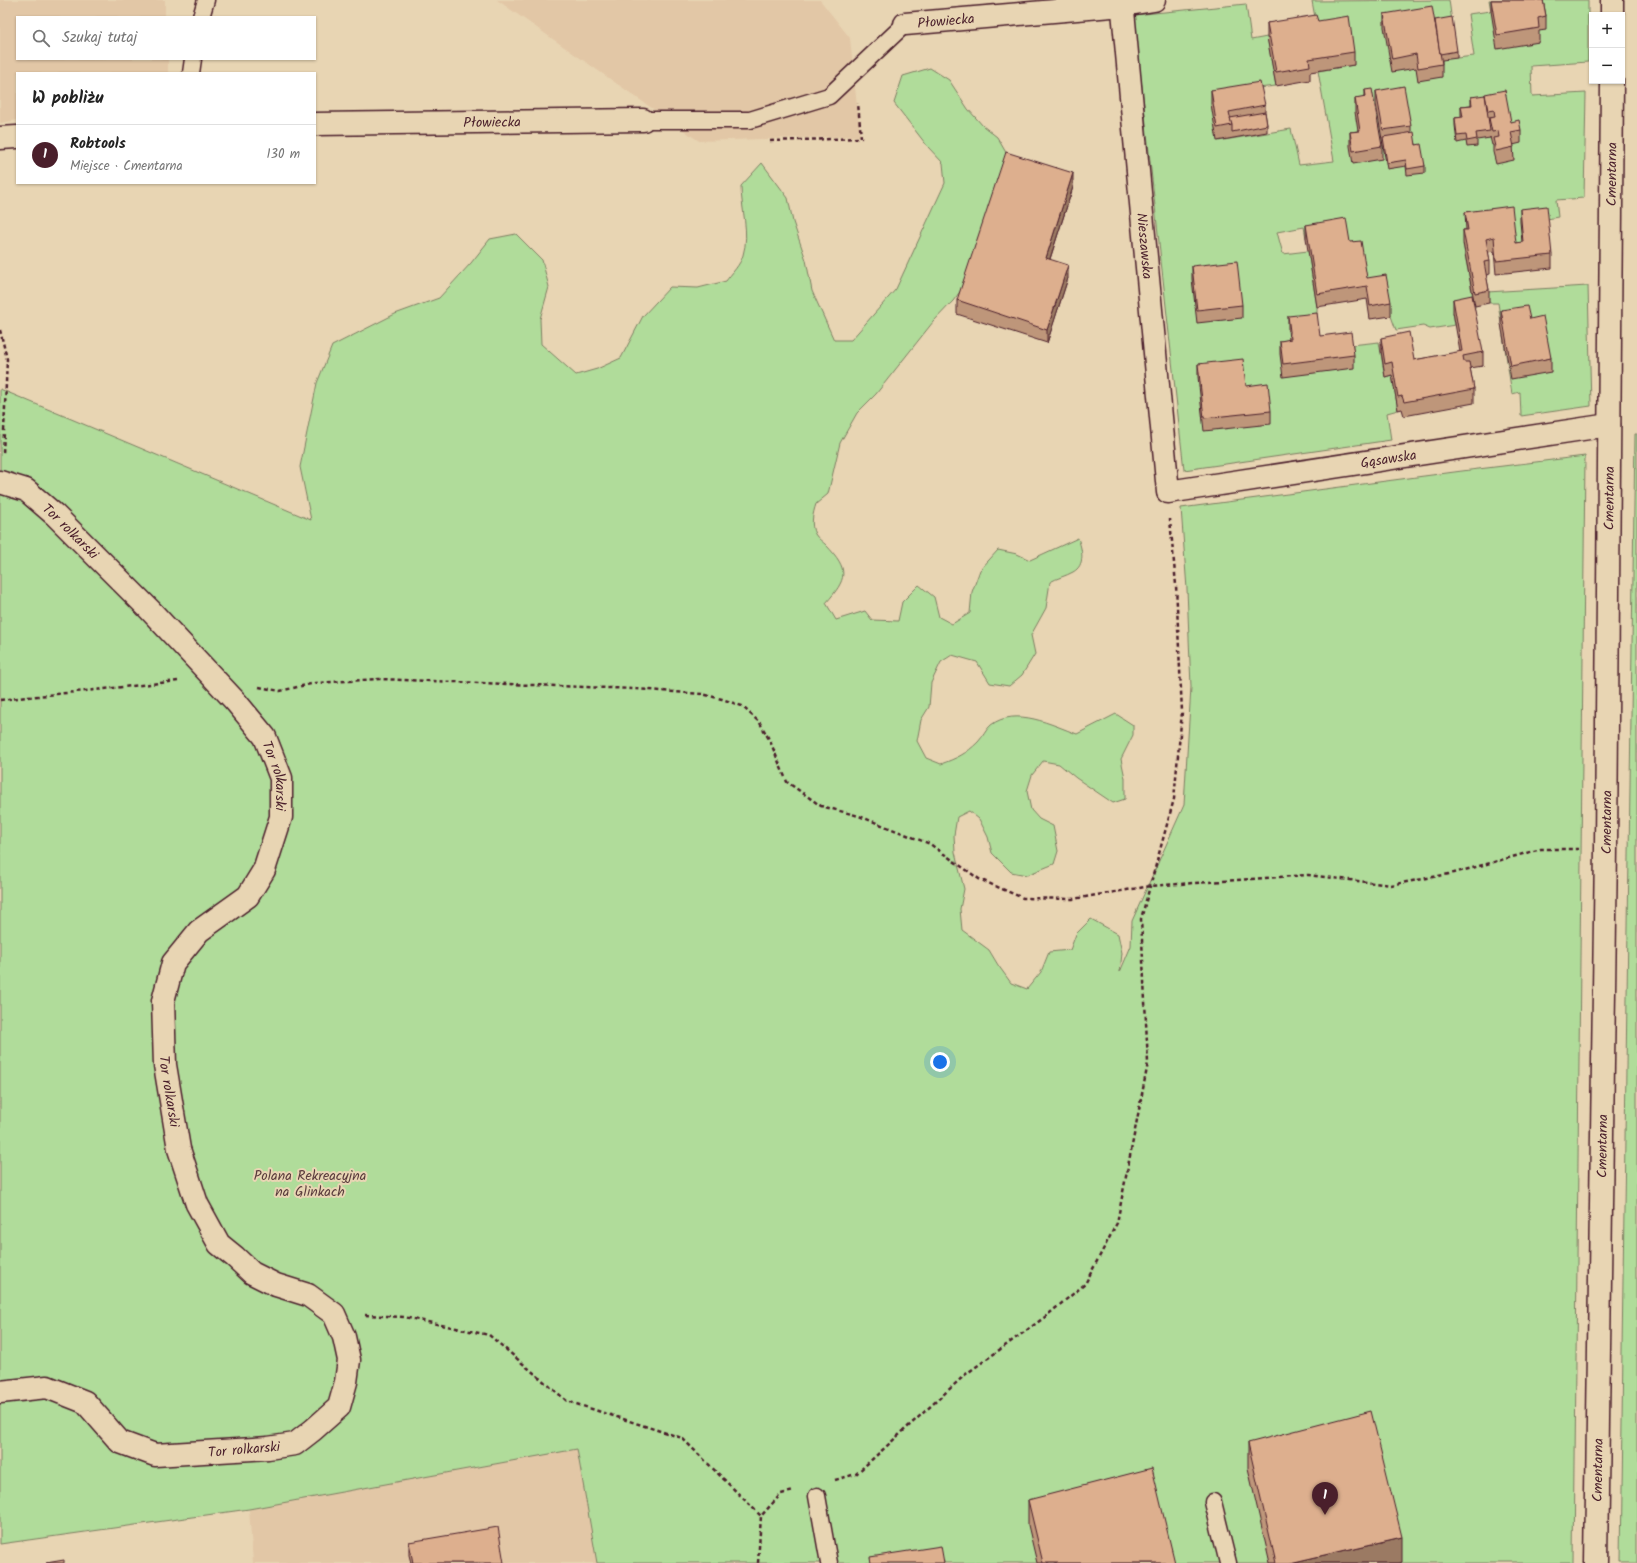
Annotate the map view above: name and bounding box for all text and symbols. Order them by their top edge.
street label: Płowiecka [916,8,976,35]
map controls [1589,12,1625,84]
button: + [1589,12,1625,48]
search box [16,16,316,60]
text: Szukaj tutaj [62,26,137,50]
icon: search [30,27,52,49]
button: − [1589,48,1625,84]
text: W pobliżu [32,85,103,112]
street label: Płowiecka [463,111,521,134]
text: Robtools [70,132,126,156]
street label: Cmentarna [1601,142,1624,206]
text: 1 [43,144,47,165]
text: 130 m [266,144,300,165]
text: Miejsce · Cmentarna [70,156,183,177]
street label: Nieszawska [1130,212,1158,280]
street label: Gąsawska [1359,444,1418,475]
street label: Cmentarna [1598,466,1621,530]
street label: Tor rolkarski [37,499,104,565]
street label: Tor rolkarski [256,738,291,812]
street label: Cmentarna [1596,790,1618,854]
your location [930,1052,950,1072]
street label: Tor rolkarski [153,1055,185,1130]
street label: Cmentarna [1591,1114,1614,1178]
park label: Polana Rekreacyjna na Glinkach [254,1165,366,1203]
street label: Tor rolkarski [207,1436,282,1464]
street label: Cmentarna [1587,1438,1610,1502]
pin: 1 [1312,1482,1338,1515]

